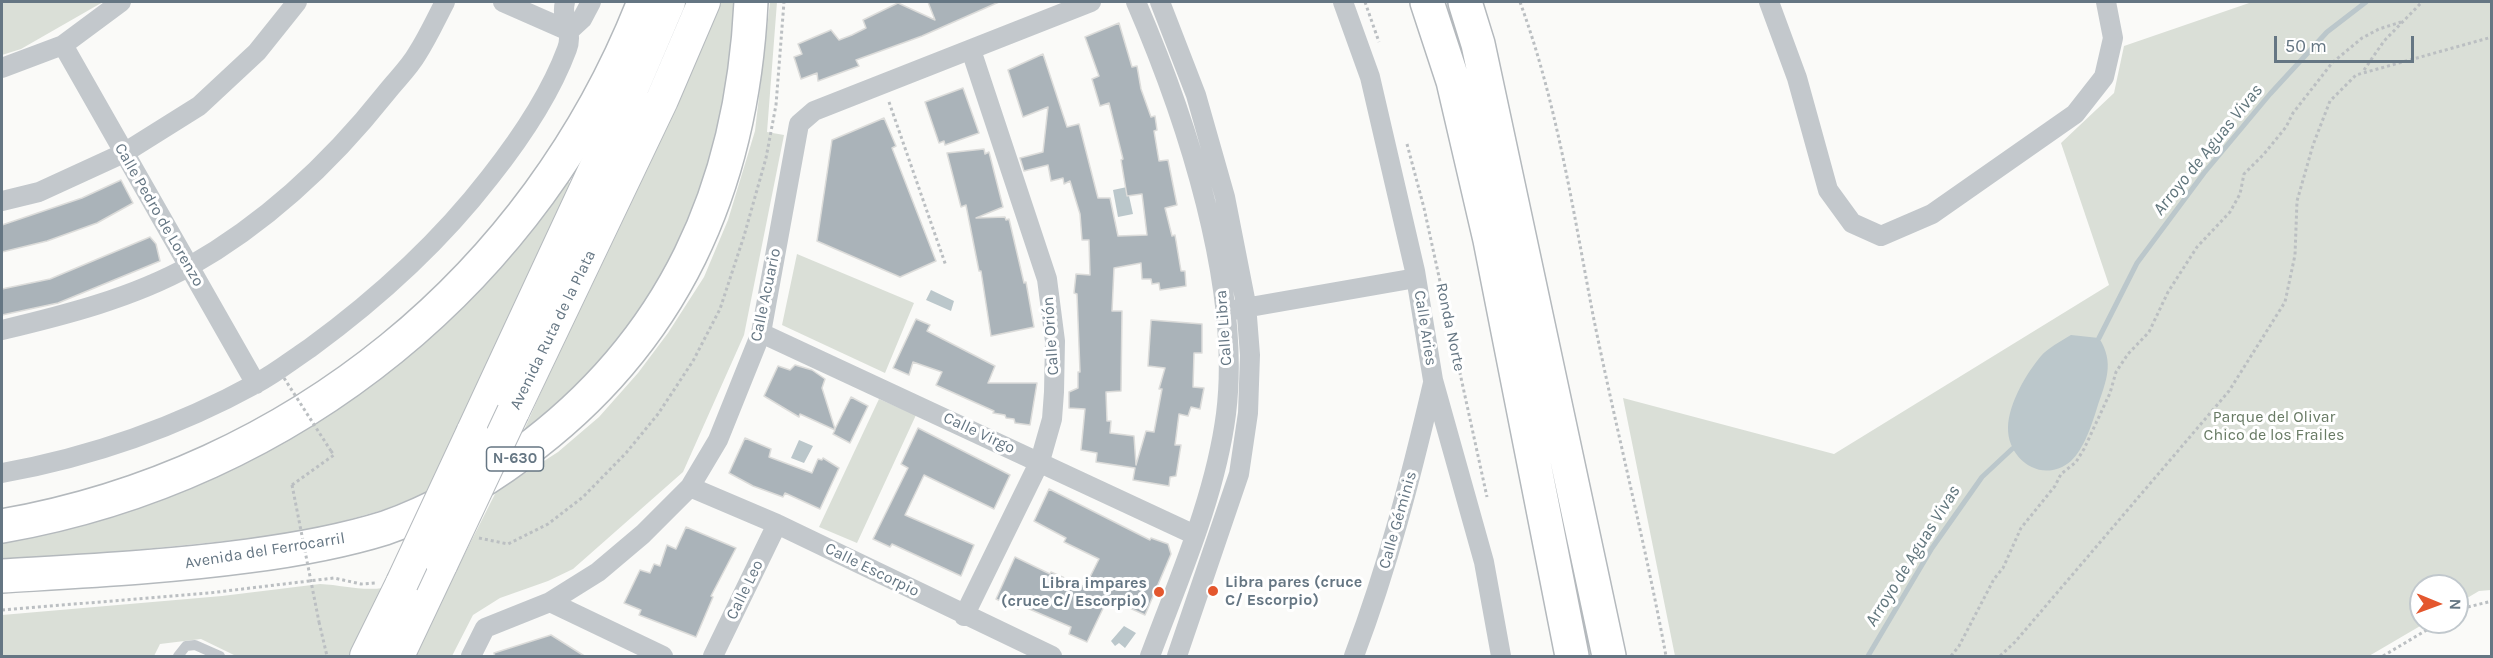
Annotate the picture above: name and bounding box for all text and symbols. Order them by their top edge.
scale bar [2277,24,2416,62]
text: 50 m [2285,35,2327,57]
water label: Arroyo de Aguas Vivas [2149,80,2267,220]
street label: Calle Pedro de Lorenzo [110,140,208,290]
street label: Avenida Ruta de la Plata [506,247,600,413]
street label: Calle Acuario [747,247,785,343]
street label: Ronda Norte [1431,281,1469,373]
street label: Calle Libra [1212,289,1236,367]
street label: Calle Aries [1410,289,1440,367]
street label: Calle Orión [1039,296,1063,376]
park label: Parque del Olivar Chico de los Frailes [2204,407,2344,445]
street label: Calle Virgo [940,408,1018,458]
road number: N-630 [486,447,544,471]
street label: Calle Géminis [1375,469,1421,571]
water label: Arroyo de Aguas Vivas [1861,481,1965,631]
street label: Avenida del Ferrocarril [184,529,346,573]
street label: Calle Escorpio [822,539,922,601]
street label: Calle Leo [722,557,768,623]
place label: Libra pares (cruce C/ Escorpio) [1225,572,1362,610]
place label: Libra impares (cruce C/ Escorpio) [1001,573,1147,611]
north arrow [2409,574,2469,634]
marker: Libra pares (cruce C/ Escorpio) [1206,584,1220,598]
marker: Libra impares (cruce C/ Escorpio) [1152,585,1166,599]
text: N [2446,598,2465,610]

